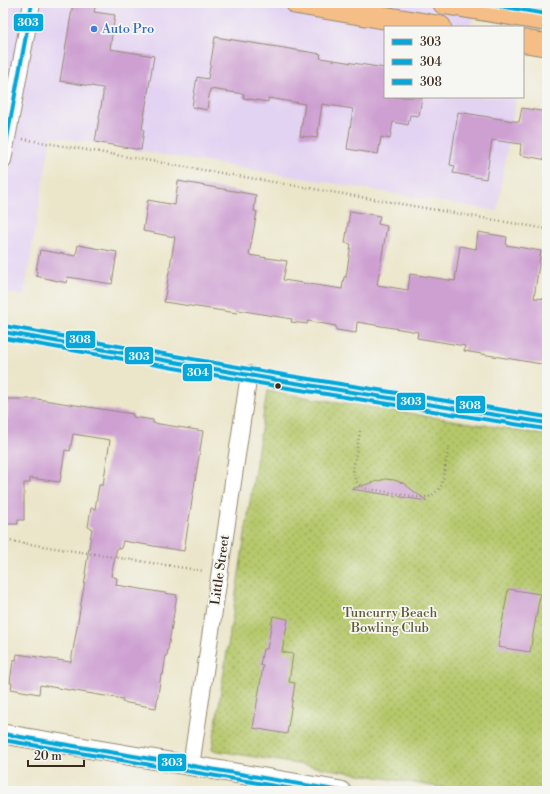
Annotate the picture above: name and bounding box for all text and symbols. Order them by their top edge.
line badge: 303 [13,13,44,32]
text: 303 [17,16,39,30]
place label: Auto Pro [101,21,154,37]
marker: Auto Pro [89,24,99,34]
legend [384,26,524,98]
text: 303 [420,35,442,50]
text: 304 [420,55,442,70]
text: 308 [420,75,442,90]
line badge: 308 [65,330,96,349]
text: 308 [69,333,91,347]
line badge: 303 [124,346,154,365]
text: 303 [128,350,150,364]
line badge: 304 [182,363,213,382]
text: 304 [187,366,209,380]
unlabelled marker [273,381,283,391]
line badge: 303 [396,392,426,411]
text: 303 [400,395,422,409]
line badge: 308 [455,395,486,414]
text: 308 [459,399,481,413]
street label: Little Street [207,534,233,606]
park label: Tuncurry Beach Bowling Club [343,605,438,636]
scale bar [28,742,84,768]
text: 20 m [34,749,62,764]
line badge: 303 [157,753,187,772]
text: 303 [161,756,183,770]

